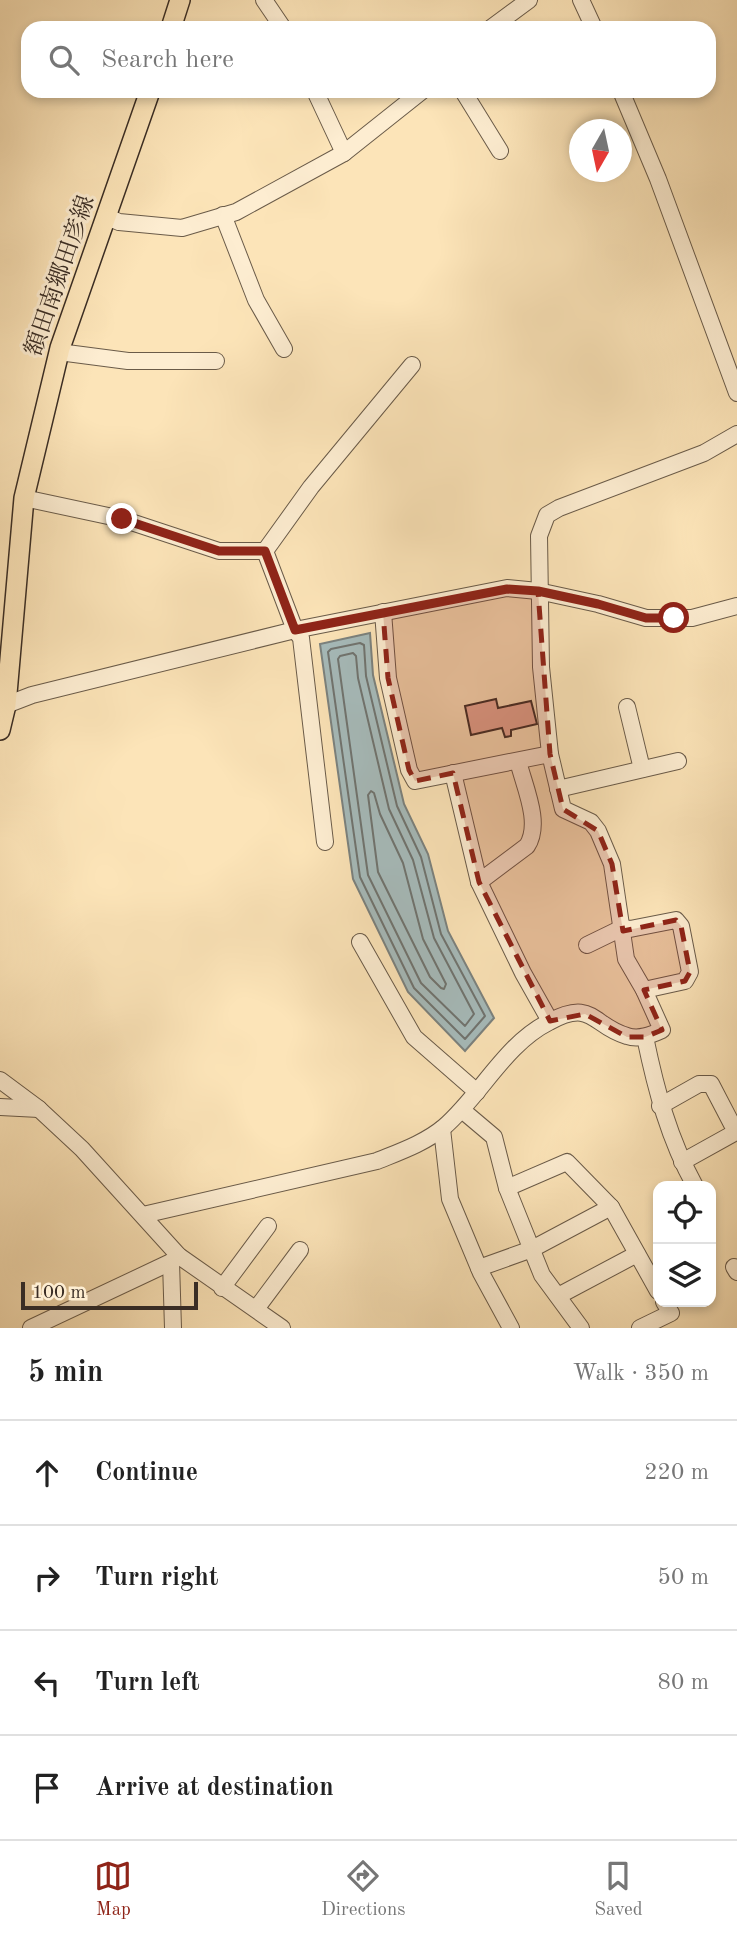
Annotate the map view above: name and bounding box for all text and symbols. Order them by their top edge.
search box [21,21,716,98]
icon: search [45,41,83,79]
text: Search here [101,47,234,73]
north arrow [569,119,632,182]
street label: 額田南郷田彦線 [19,192,100,359]
route end [106,503,137,534]
route start [658,602,689,633]
map controls [653,1181,716,1307]
button: locate [653,1181,716,1244]
button: layers [653,1244,716,1307]
scale bar [21,1279,198,1311]
text: 100 m [32,1284,85,1303]
text: 5 min [28,1358,103,1388]
text: Walk · 350 m [573,1362,709,1385]
icon: ahead [28,1454,66,1492]
text: Continue [95,1460,198,1486]
text: 220 m [644,1461,709,1484]
icon: right [28,1559,66,1597]
text: Turn right [95,1565,218,1591]
text: 50 m [658,1566,709,1589]
icon: left [28,1664,66,1702]
text: Turn left [95,1670,200,1696]
text: 80 m [658,1671,709,1694]
icon: arrive [28,1769,66,1807]
text: Arrive at destination [95,1775,334,1801]
tab: Map [94,1857,132,1922]
tab: Directions [321,1857,406,1922]
tab: Saved [594,1857,643,1922]

